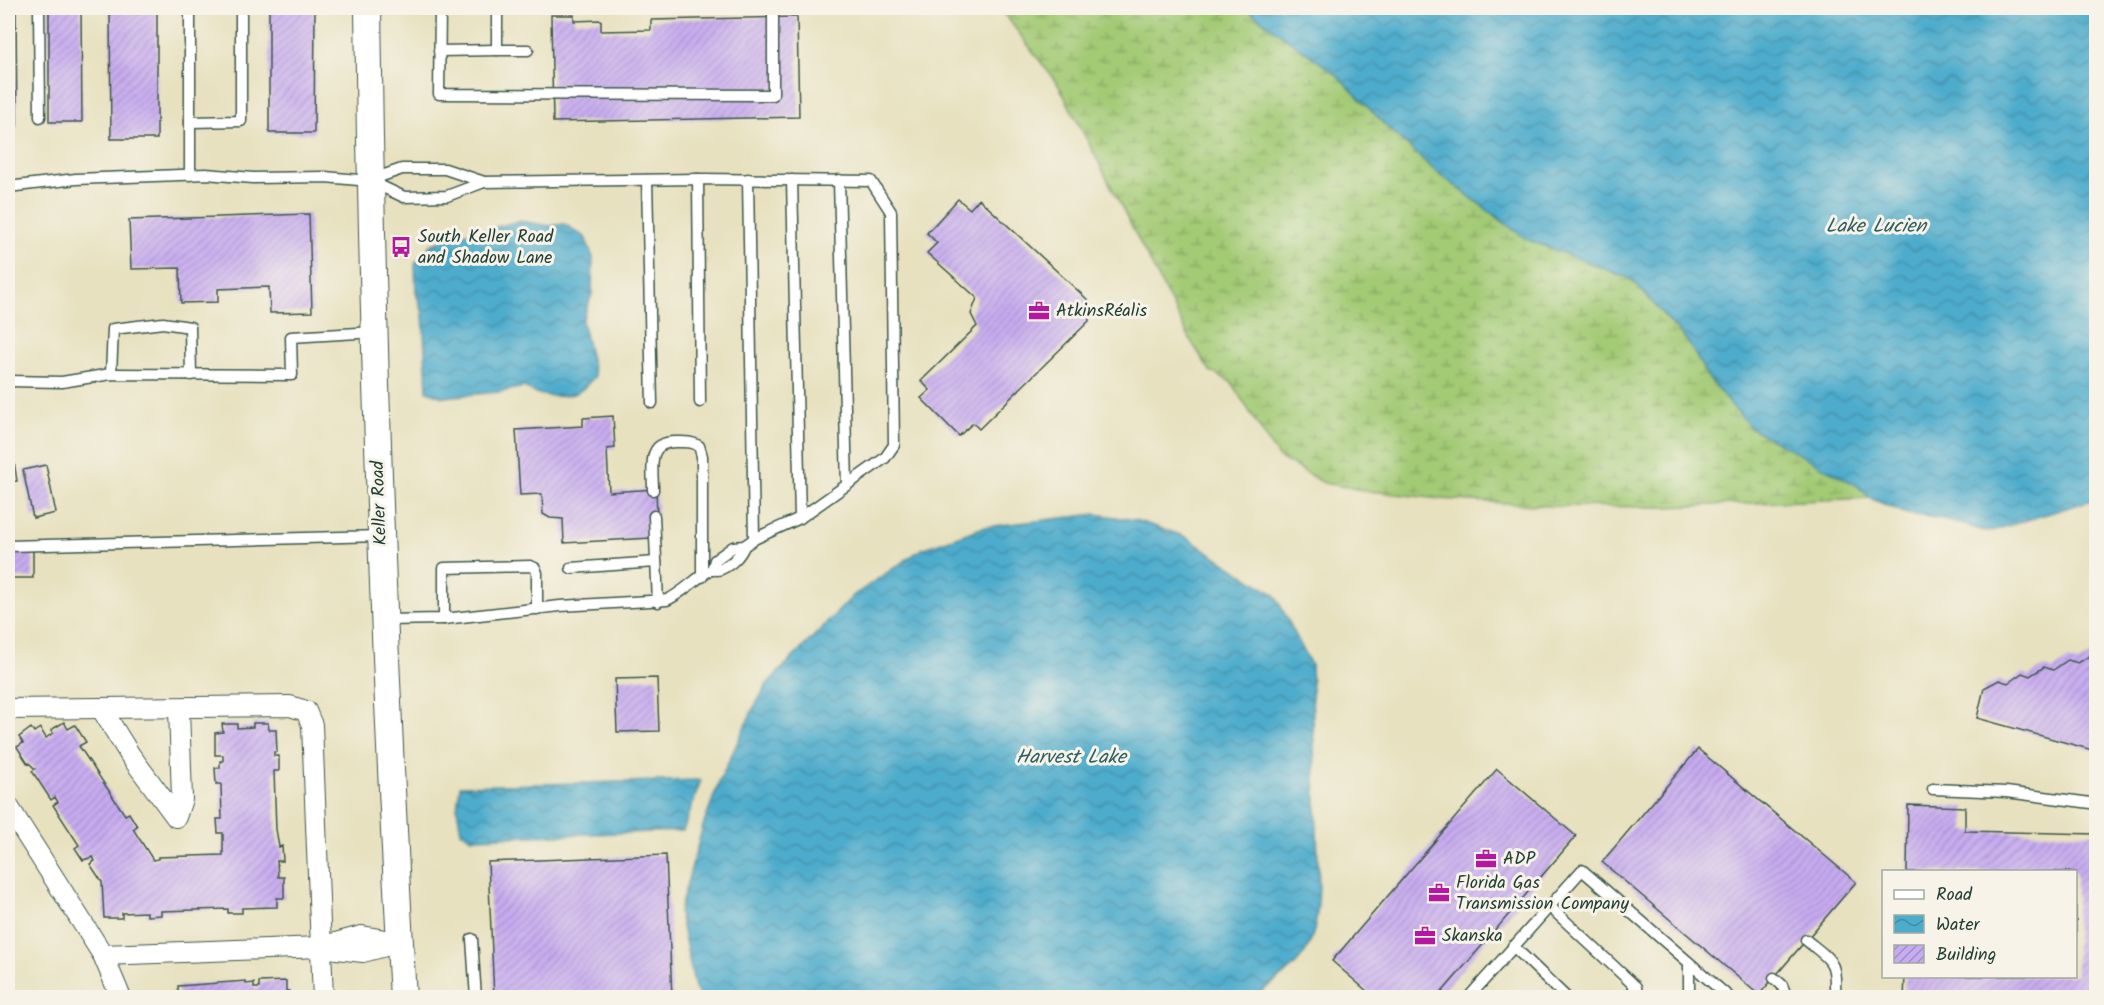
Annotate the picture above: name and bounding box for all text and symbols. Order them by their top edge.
water label: Lake Lucien [1826,211,1928,243]
place label: South Keller Road and Shadow Lane [418,223,554,273]
bus stop icon: South Keller Road and Shadow Lane [389,235,413,259]
place label: AtkinsRéalis [1056,297,1147,326]
office icon: AtkinsRéalis [1027,299,1051,323]
street label: Keller Road [364,459,396,546]
water label: Harvest Lake [1016,742,1128,774]
place label: ADP [1503,845,1537,874]
office icon: ADP [1474,847,1498,871]
place label: Florida Gas Transmission Company [1456,869,1629,919]
legend [1882,870,2077,978]
office icon: Florida Gas Transmission Company [1427,881,1451,905]
text: Road [1936,881,1973,910]
text: Water [1936,911,1981,940]
place label: Skanska [1442,922,1503,951]
office icon: Skanska [1413,924,1437,948]
text: Building [1936,941,1996,970]

